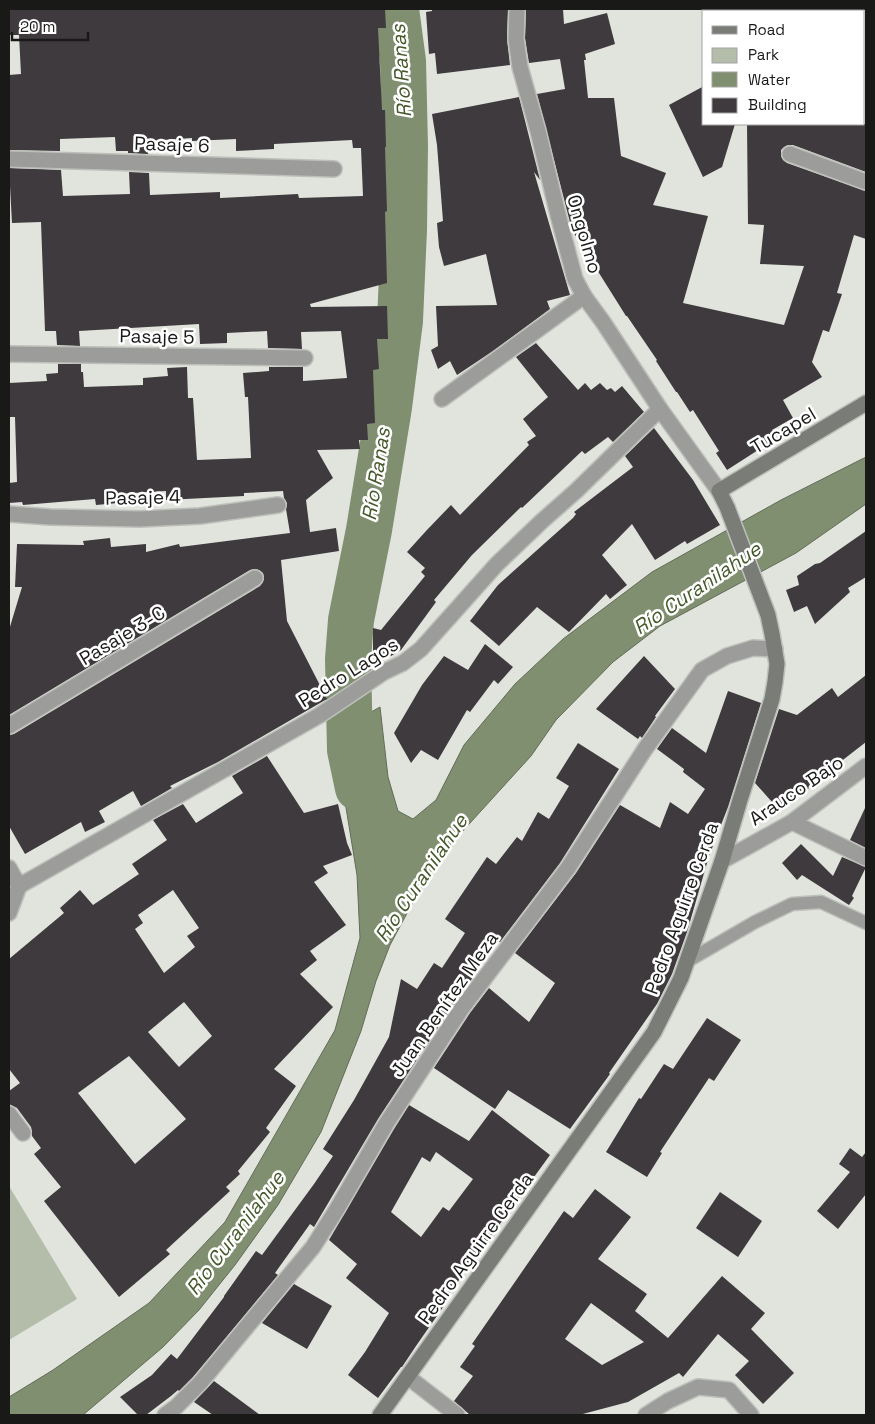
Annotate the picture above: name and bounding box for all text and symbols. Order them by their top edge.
scale bar [12,10,89,42]
legend [702,10,865,125]
text: 20 m [20,17,55,36]
text: Road [748,20,785,39]
water label: Río Ranas [385,22,417,118]
text: Park [748,45,779,64]
text: Water [748,70,791,89]
text: Building [748,95,807,114]
street label: Pasaje 6 [134,131,210,158]
street label: Ongolmo [561,192,608,277]
street label: Pasaje 5 [119,323,195,350]
street label: Tucapel [746,401,820,460]
water label: Río Ranas [356,424,396,522]
street label: Pasaje 4 [105,484,181,511]
water label: Río Curanilahue [628,535,767,640]
street label: Pasaje 3-C [75,600,170,671]
street label: Pedro Lagos [294,632,403,713]
street label: Arauco Bajo [744,750,848,831]
water label: Río Curanilahue [369,808,474,947]
street label: Pedro Aguirre Cerda [639,818,724,998]
street label: Juan Benítez Meza [385,927,504,1082]
water label: Río Curanilahue [180,1165,291,1300]
street label: Pedro Aguirre Cerda [412,1167,539,1329]

